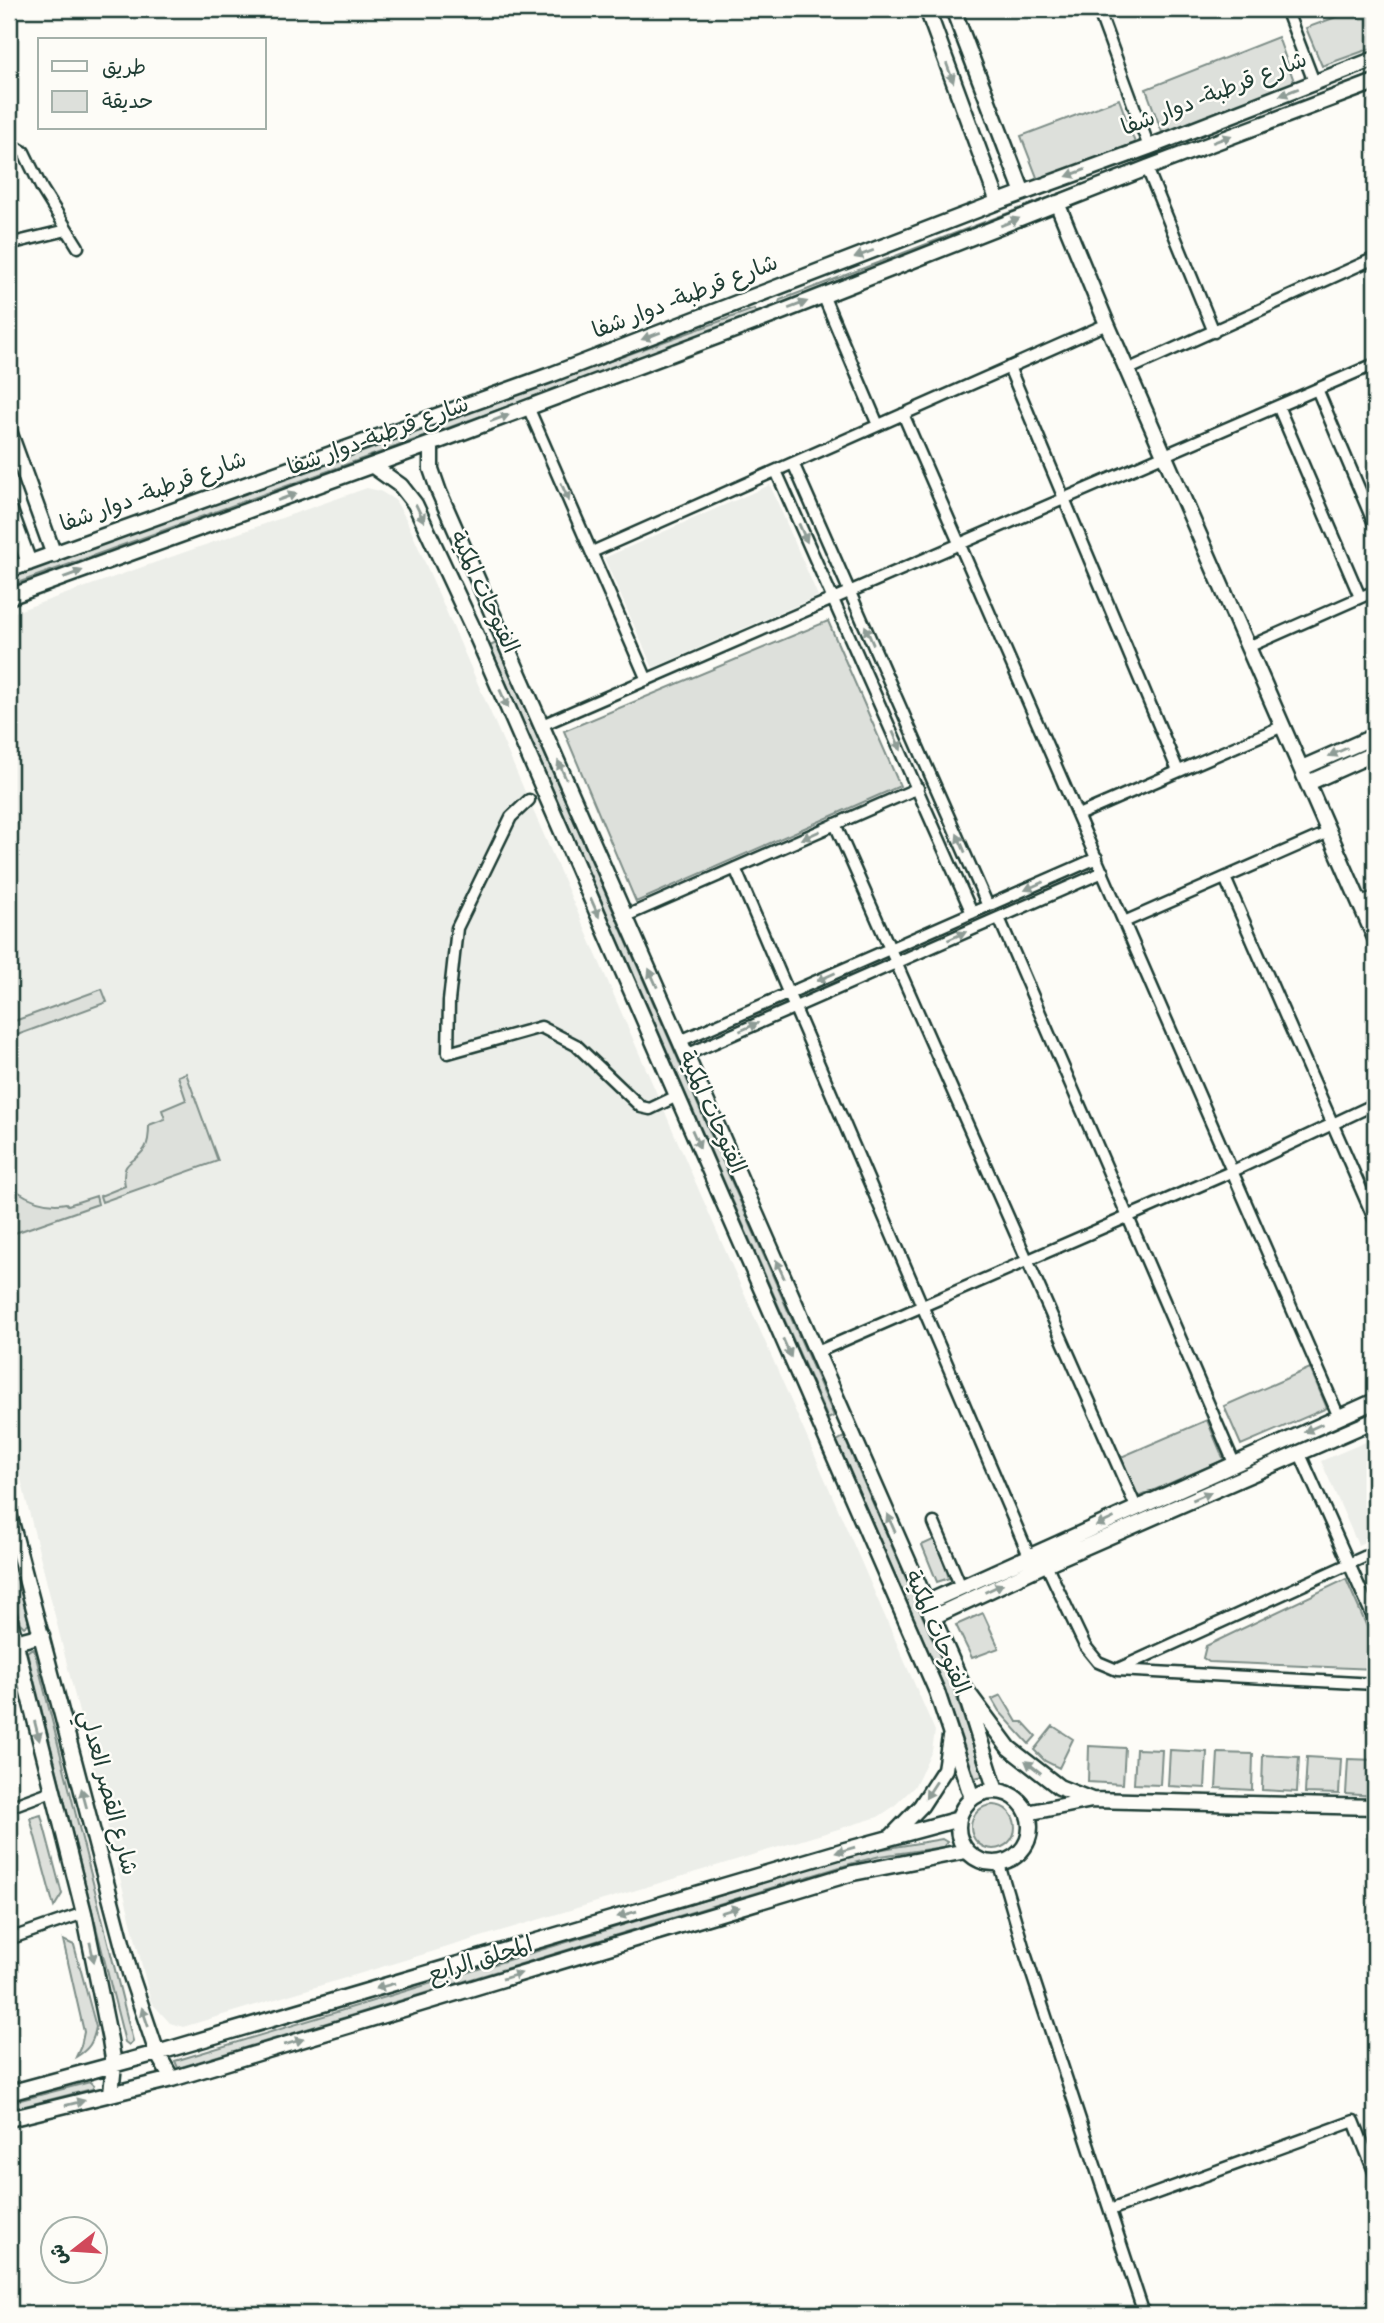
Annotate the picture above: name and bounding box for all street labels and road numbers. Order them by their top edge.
street label: شارع قرطبة- دوار شفا [1118,48,1312,144]
street label: شارع قرطبة- دوار شفا [589,251,783,347]
street label: شارع قرطبة-دوار شفا [285,393,473,483]
street label: شارع قرطبة- دوار شفا [57,448,251,540]
street label: الفتوحات المكية [442,527,522,659]
street label: الفتوحات المكية [671,1047,749,1179]
street label: الفتوحات المكية [897,1567,973,1699]
street label: شارع القصر العدلي [67,1707,141,1880]
street label: المحلق الرابع [425,1933,537,1991]

